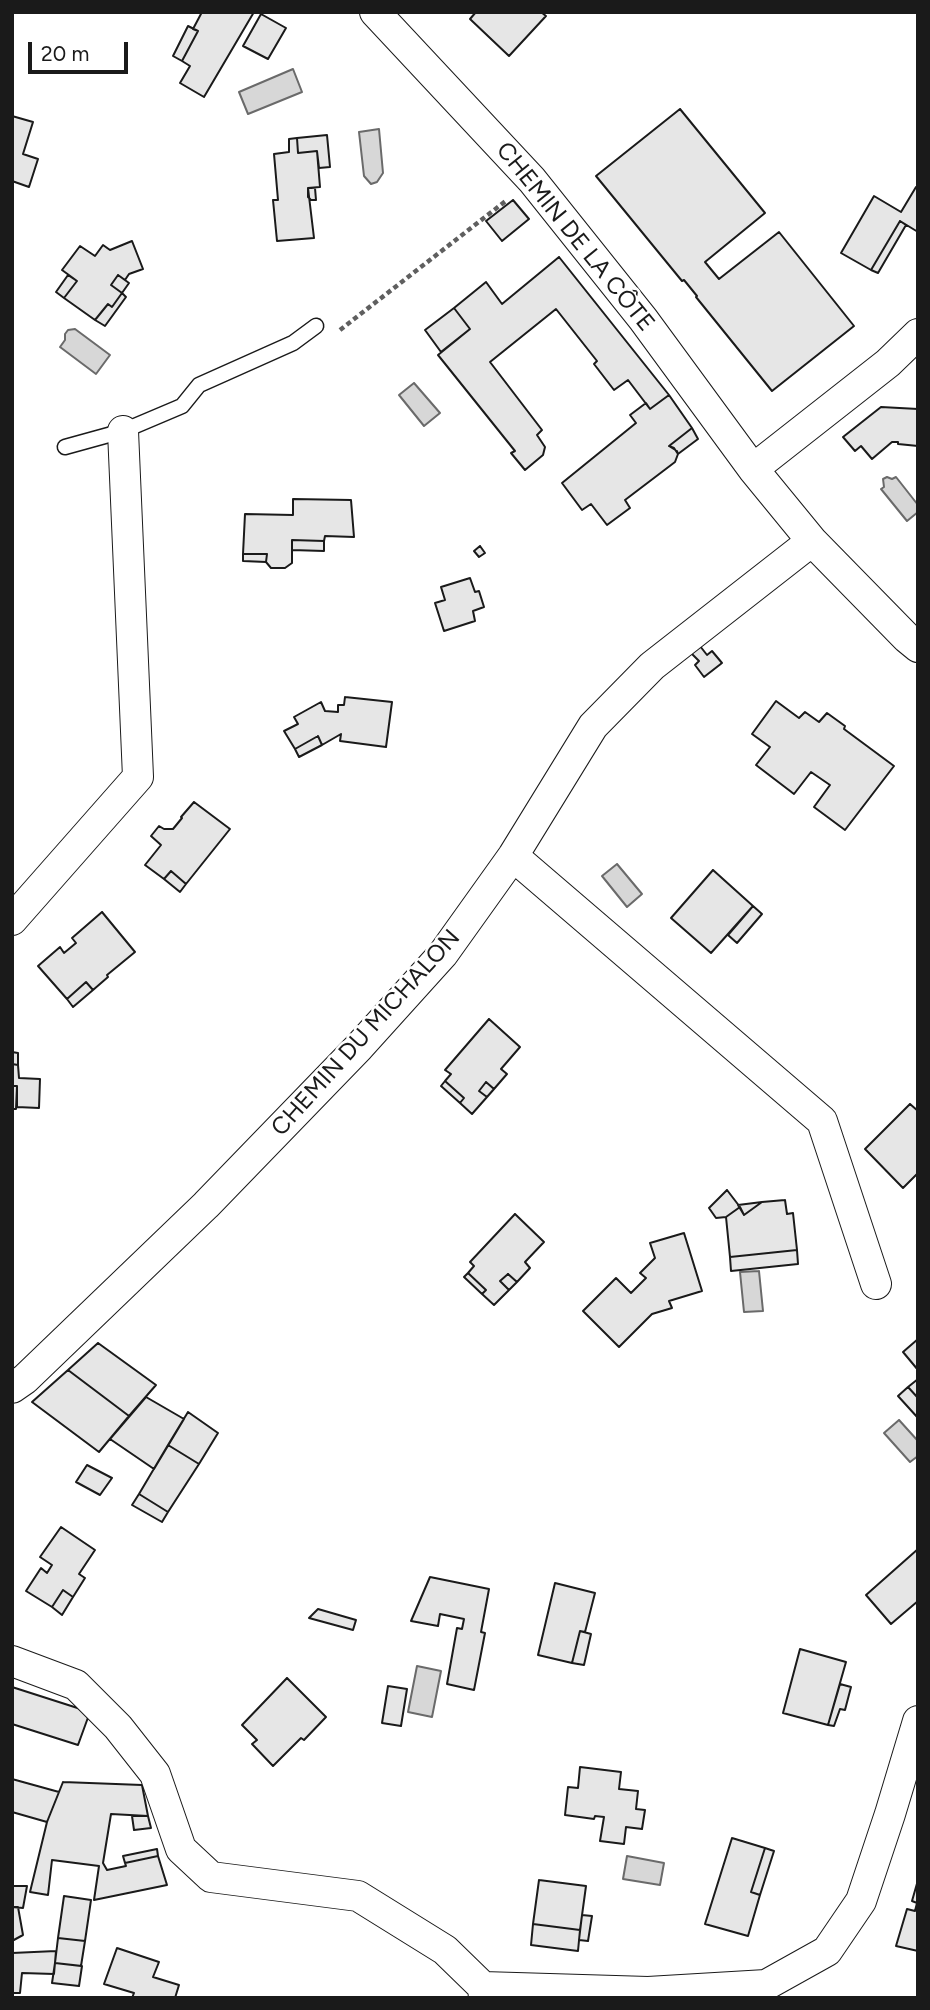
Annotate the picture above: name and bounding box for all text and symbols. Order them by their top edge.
scale bar [32,28,131,72]
text: 20 m [41,41,89,66]
street label: CHEMIN DE LA CÔTE [490,137,660,337]
street label: CHEMIN DU MICHALON [266,924,466,1142]

